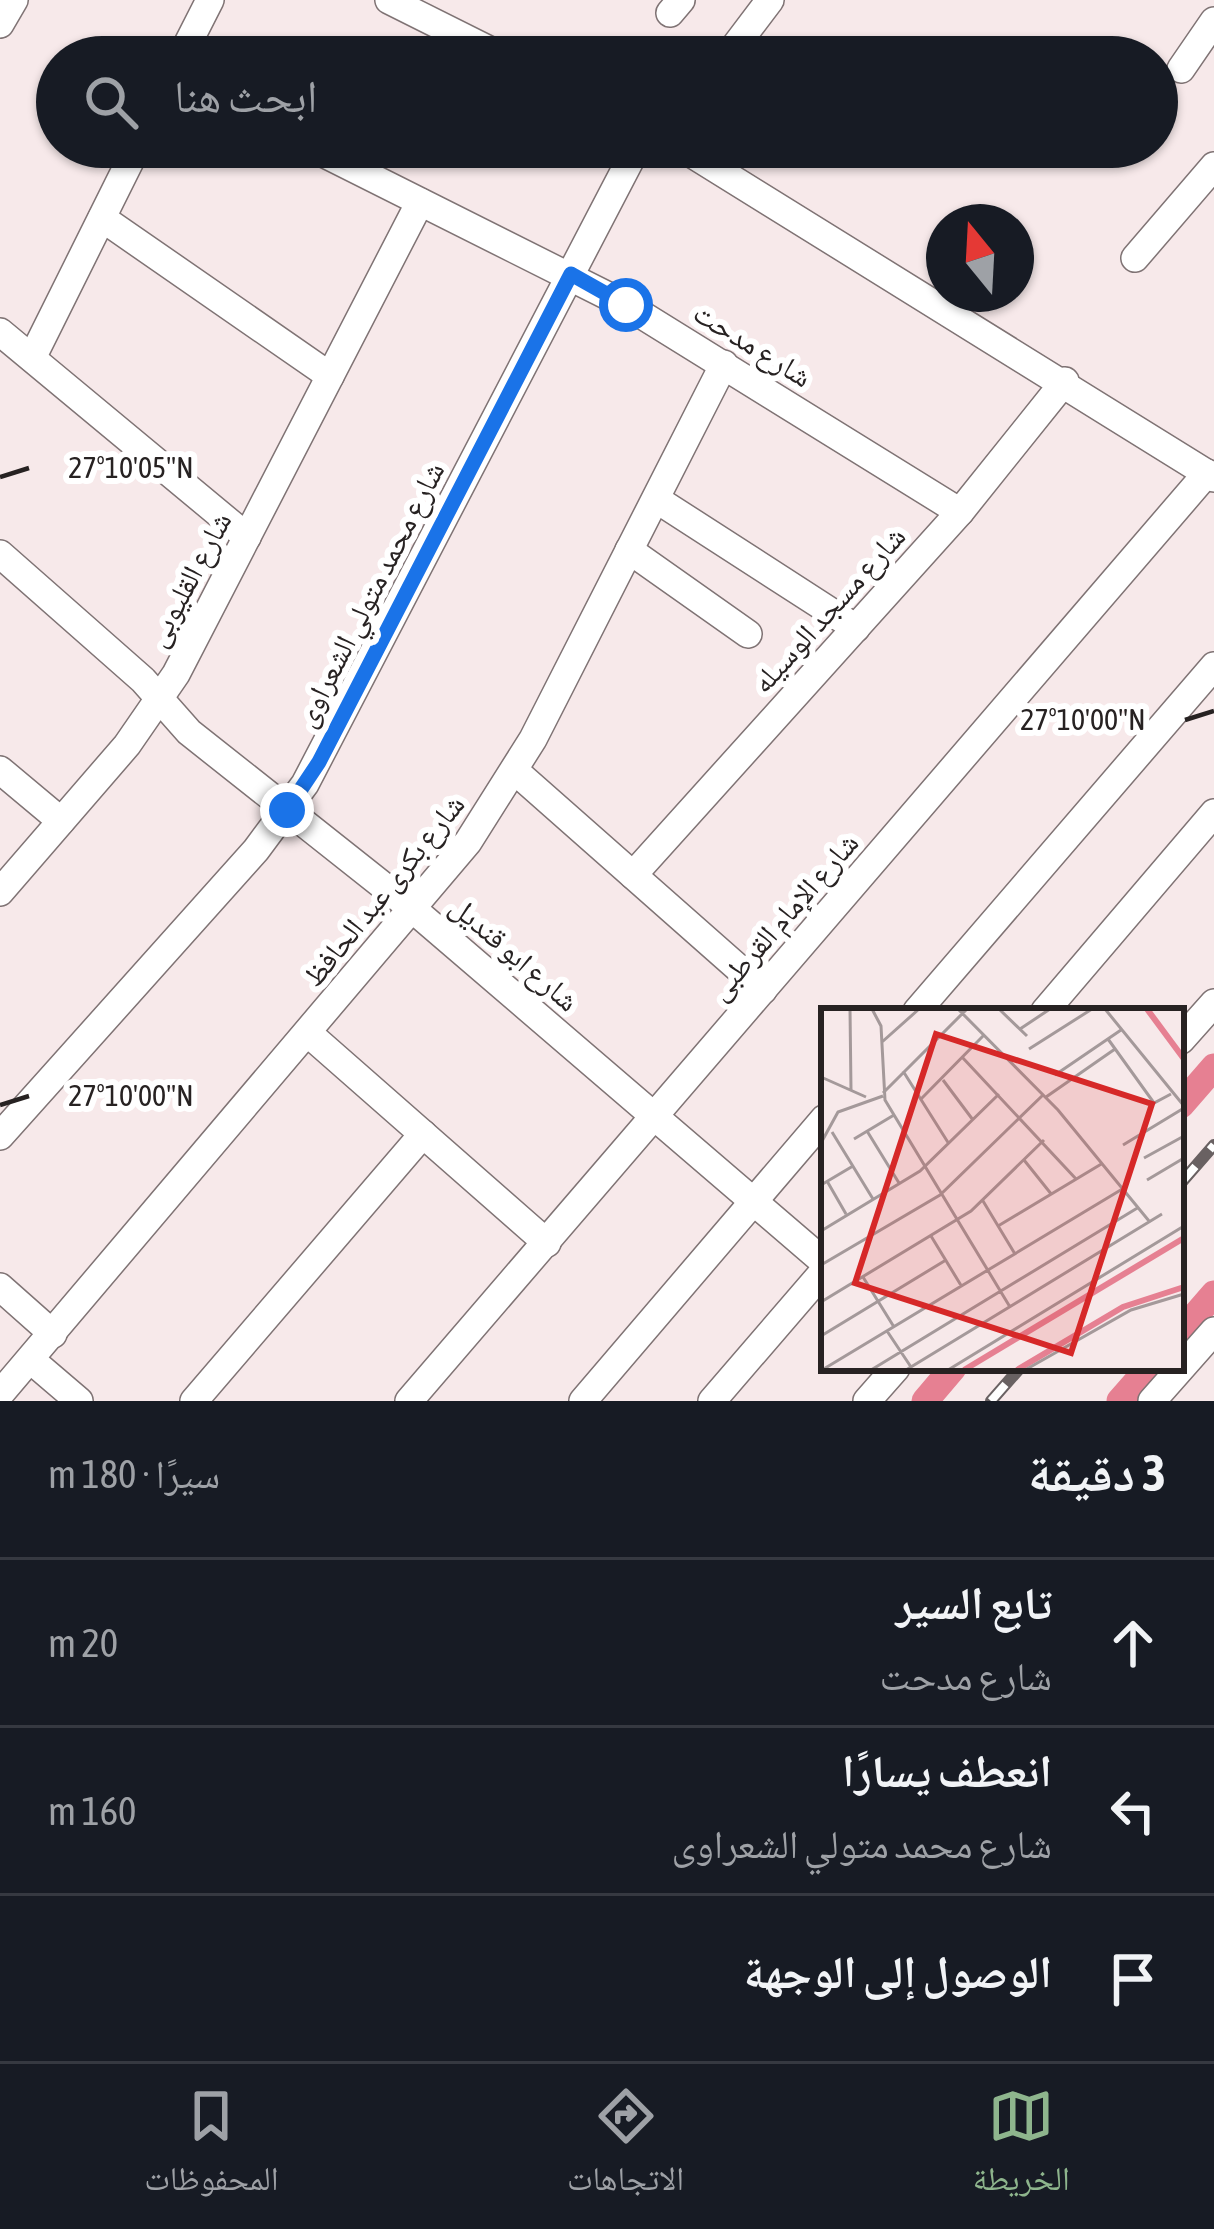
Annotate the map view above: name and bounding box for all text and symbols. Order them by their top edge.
search box [36,36,1178,168]
icon: search [78,69,144,135]
text: ابحث هنا [174,70,317,122]
north arrow [926,204,1034,312]
route start [599,278,653,332]
street label: شارع مدحت [686,294,818,396]
text: 27°10'05"N [68,450,194,484]
street label: شارع محمد متولي الشعراوى [287,456,457,736]
street label: شارع القليوبى [138,506,240,653]
street label: شارع مسجد الوسيله [744,519,914,701]
text: 27°10'00"N [1020,702,1146,736]
route end [260,783,314,837]
street label: شارع بكرى عبد الحافظ [295,787,473,995]
street label: شارع الإمام القرطبى [701,825,867,1008]
street label: شارع ابو قنديل [442,888,586,1020]
inset map [821,1008,1184,1371]
text: 27°10'00"N [68,1078,194,1112]
text: 3 دقيقة [1028,1443,1166,1502]
text: سيرًا · 180 m [48,1452,220,1496]
text: تابع السير [896,1577,1052,1629]
icon: ahead [1100,1610,1166,1676]
text: 20 m [48,1621,118,1665]
text: شارع مدحت [880,1654,1052,1698]
text: انعطف يسارًا [842,1745,1052,1797]
icon: left [1100,1778,1166,1844]
text: 160 m [48,1789,136,1833]
text: شارع محمد متولي الشعراوى [671,1822,1052,1866]
text: الوصول إلى الوجهة [744,1946,1052,1998]
icon: arrive [1100,1946,1166,2012]
tab: المحفوظات [144,2083,279,2211]
tab: الاتجاهات [567,2083,684,2211]
tab: الخريطة [973,2083,1070,2211]

